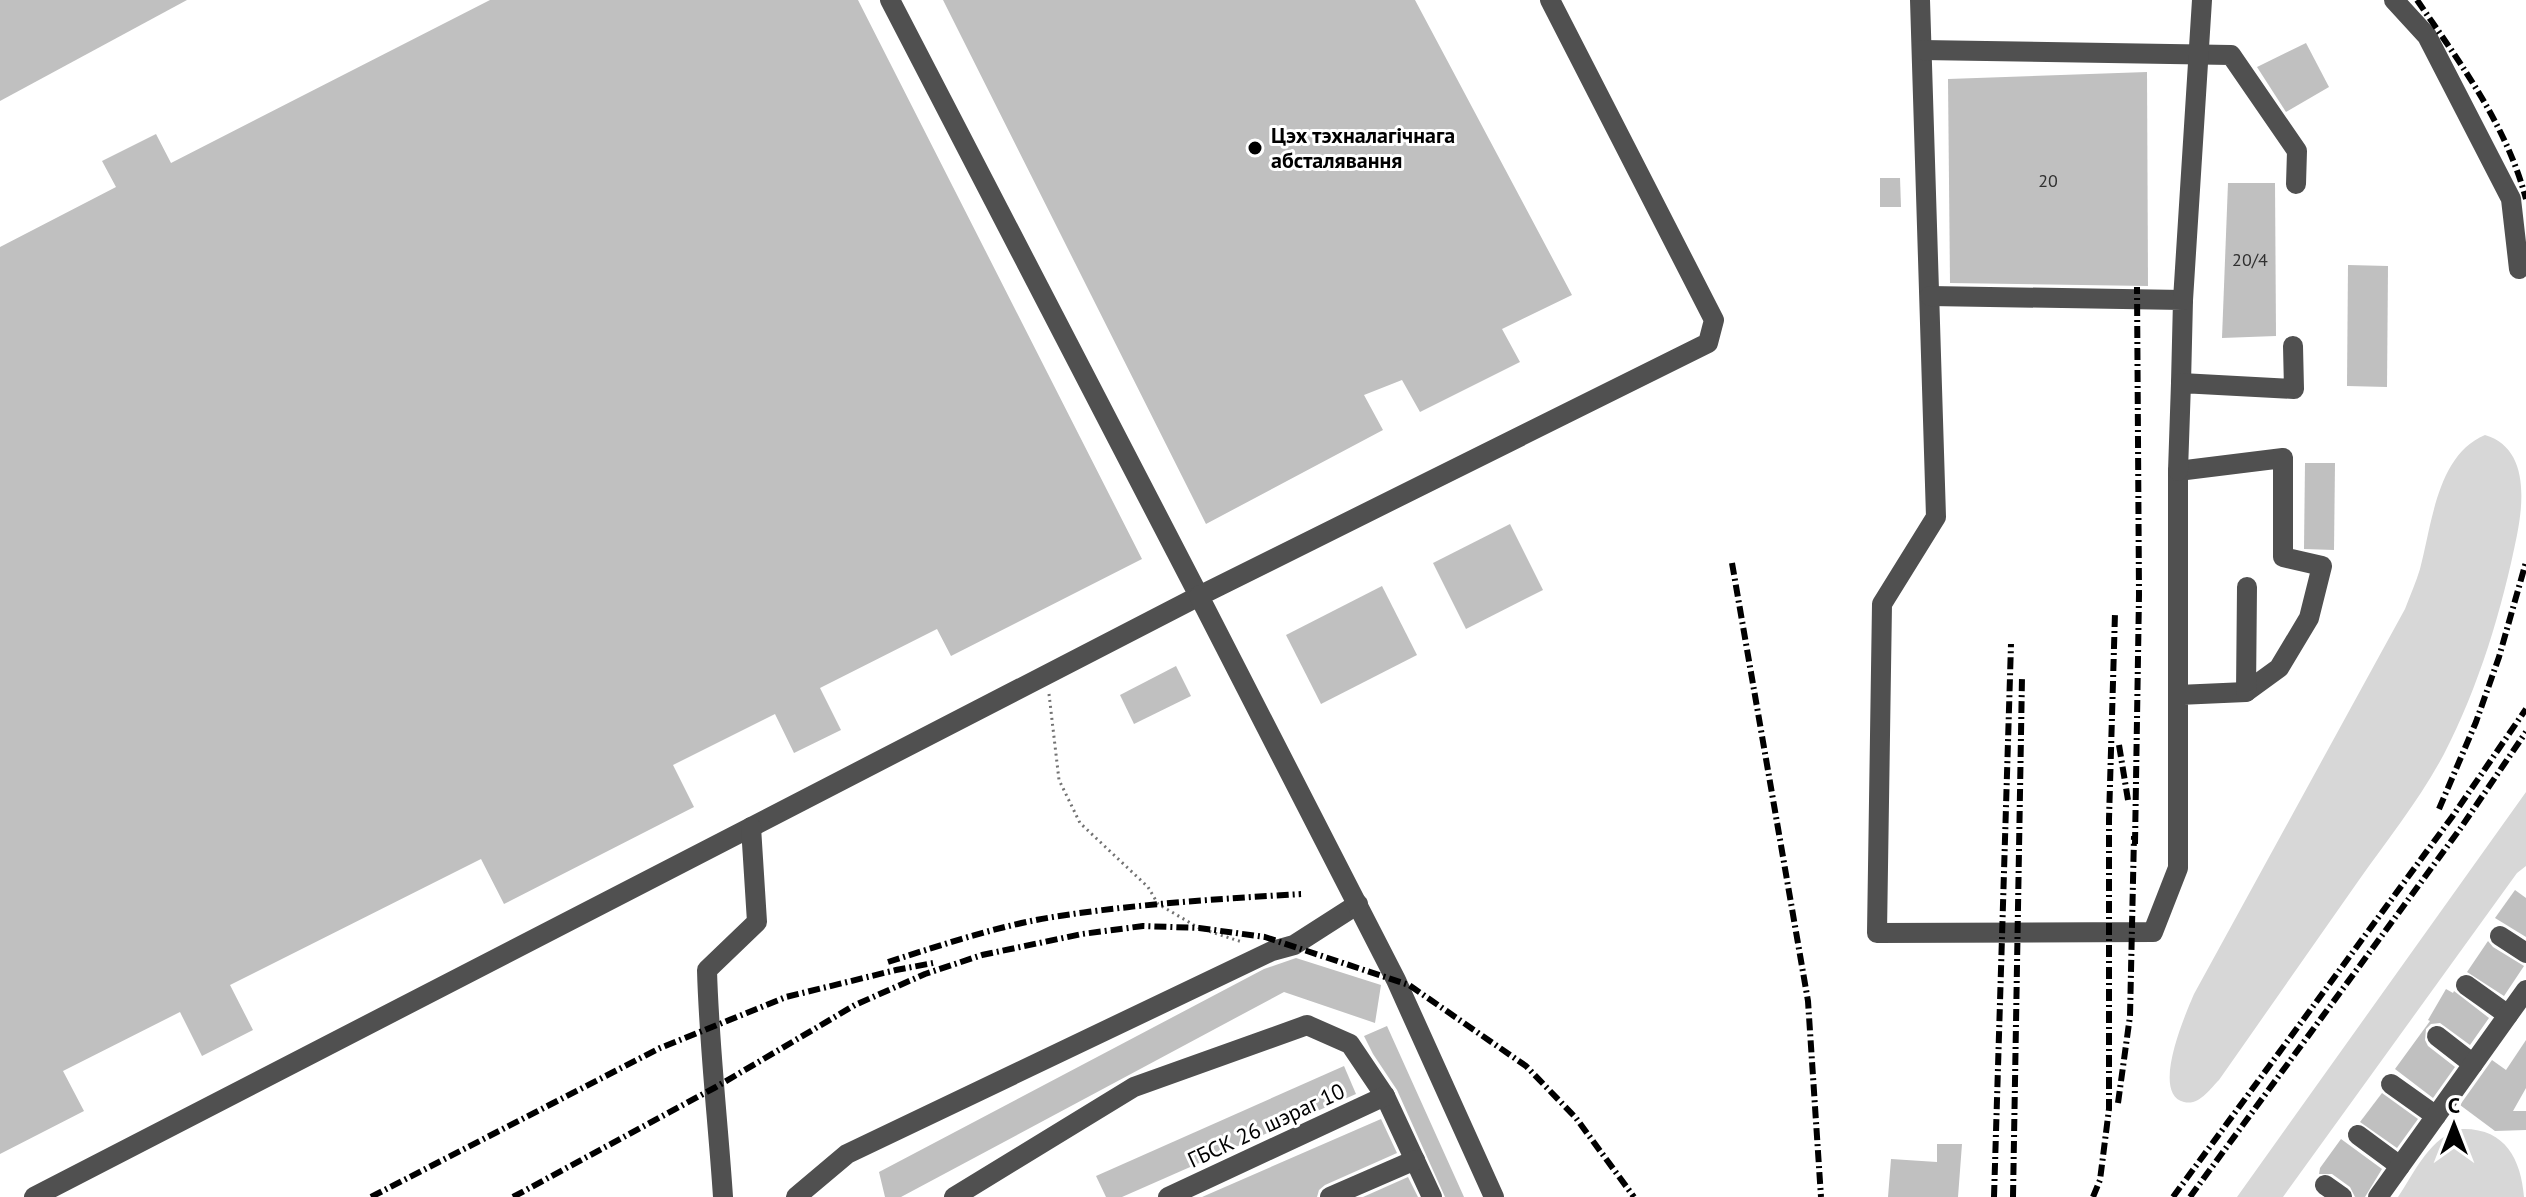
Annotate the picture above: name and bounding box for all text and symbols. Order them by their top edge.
place label: Цэх тэхналагічнага абсталявання [1271,121,1455,174]
marker: Цэх тэхналагічнага абсталявання [1246,139,1264,157]
house number: 20 [2038,169,2058,192]
house number: 20/4 [2232,248,2268,271]
street label: ГБСК 26 шэраг 10 [1183,1076,1349,1174]
north arrow [2414,1085,2494,1165]
text: С [2448,1091,2460,1119]

